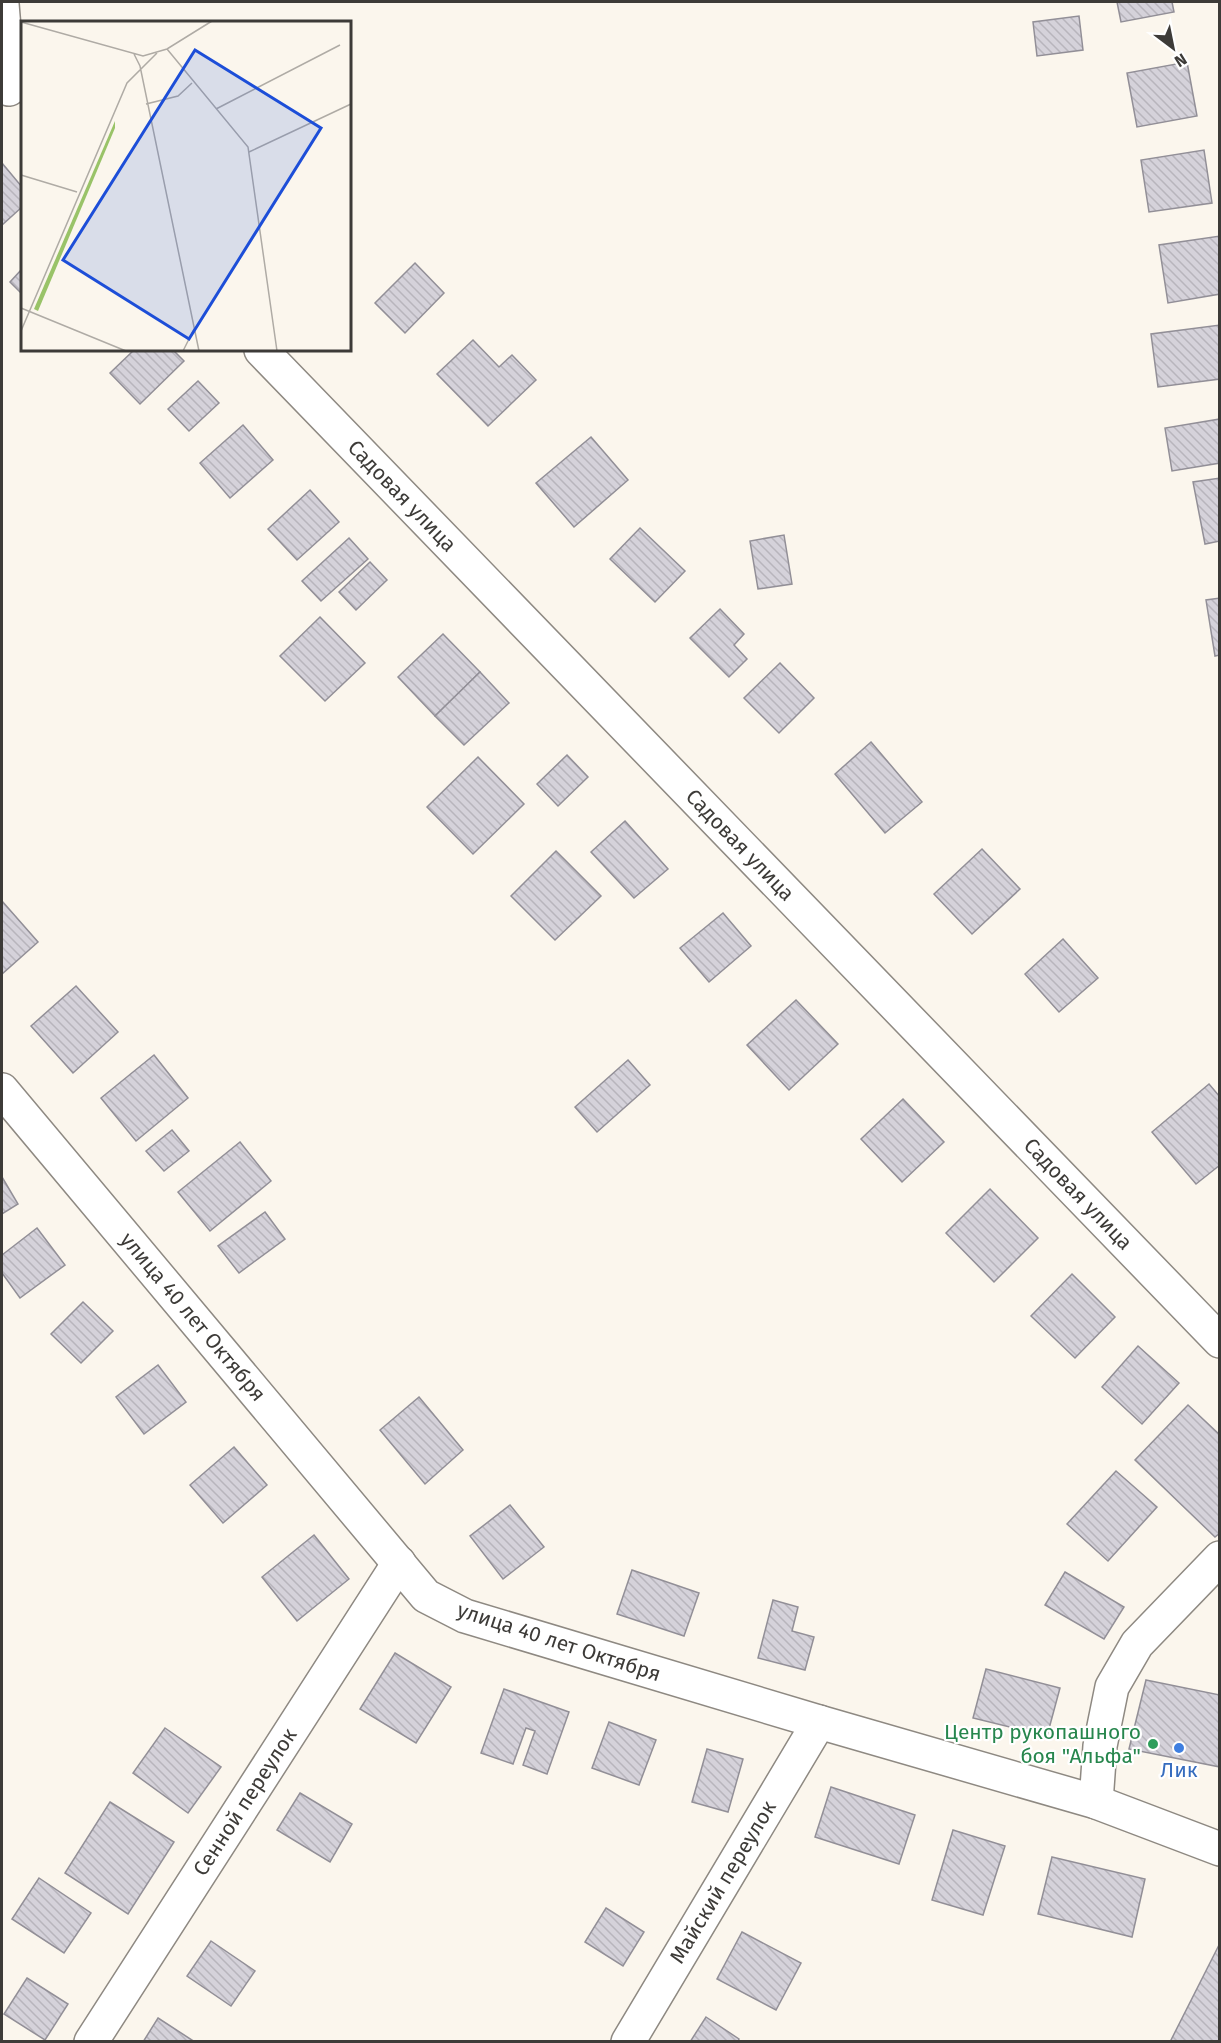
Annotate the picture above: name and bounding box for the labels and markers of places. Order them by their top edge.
place label: Центр рукопашного боя "Альфа" [944,1719,1141,1769]
marker: Центр рукопашного боя "Альфа" [1146,1737,1160,1751]
marker: Лик [1172,1741,1186,1755]
place label: Лик [1160,1757,1198,1783]

